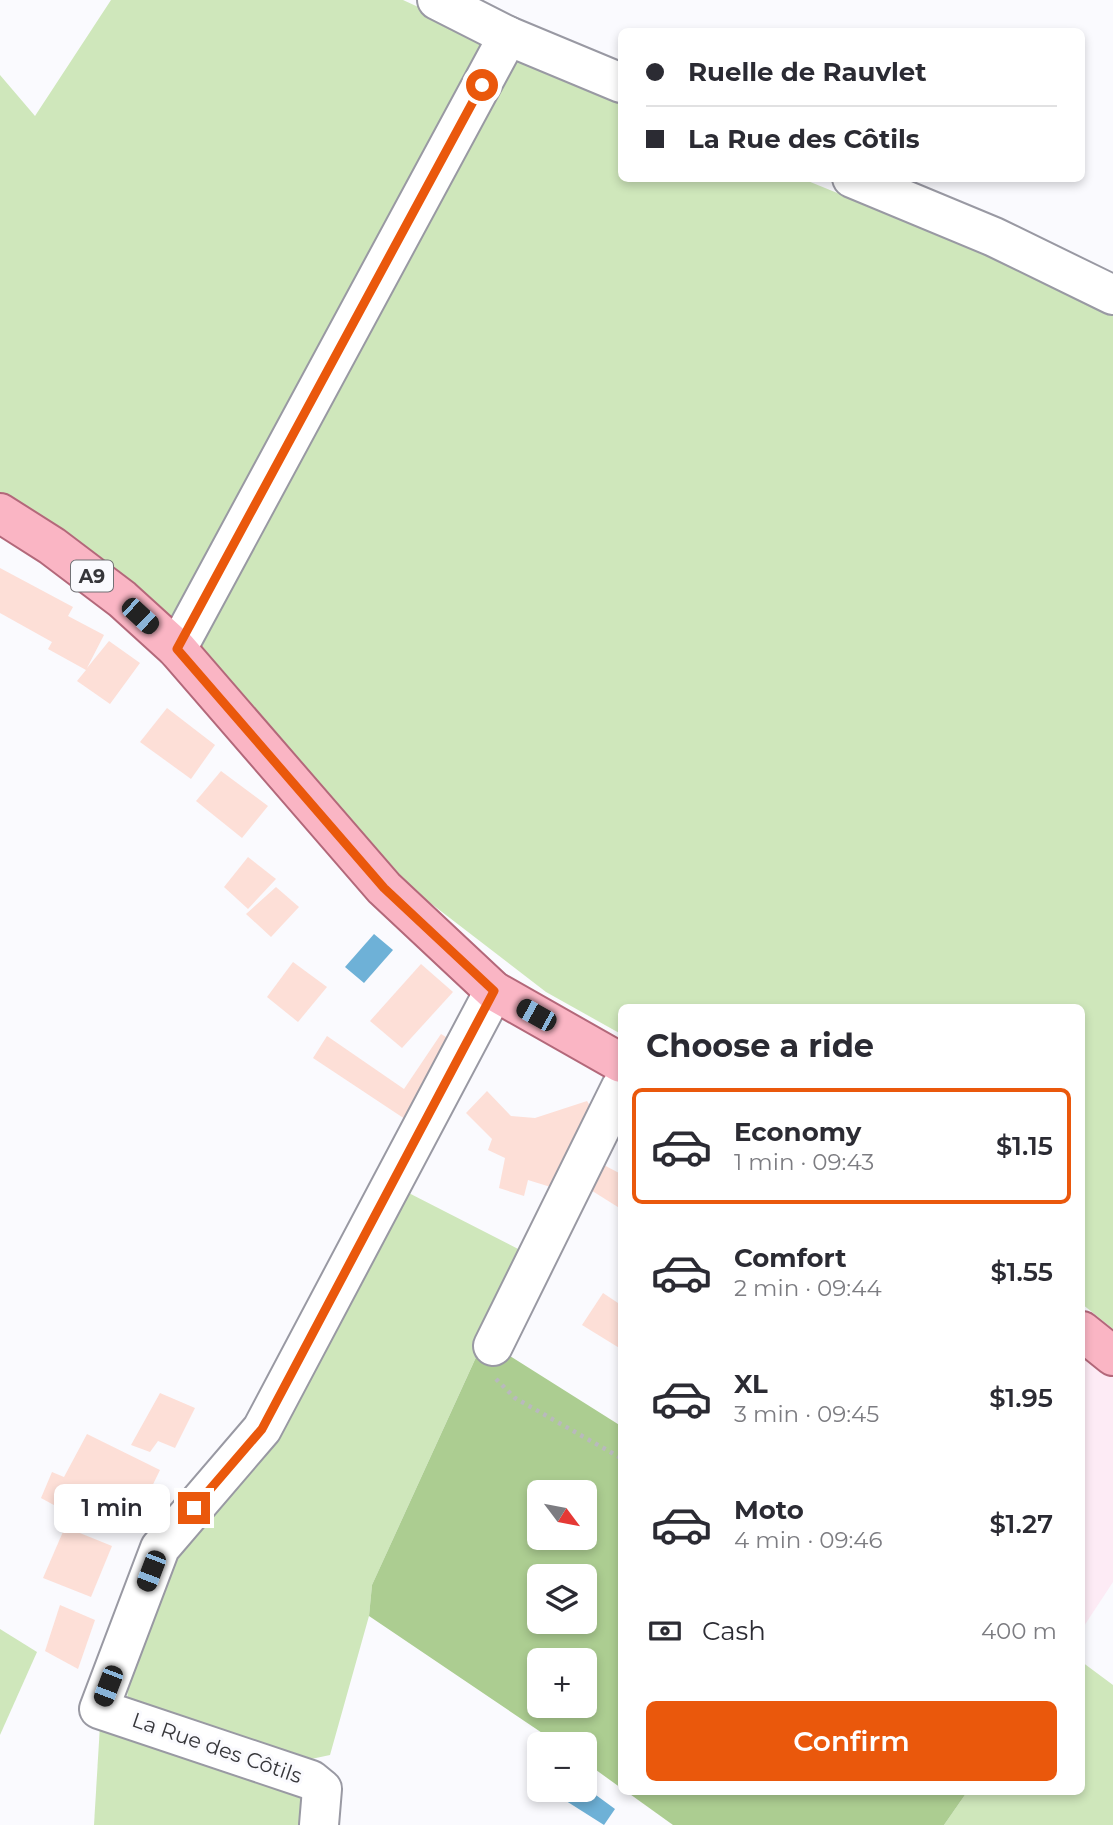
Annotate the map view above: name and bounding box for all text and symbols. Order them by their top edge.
text: Ruelle de Rauvlet [688,56,927,88]
route start [466,69,498,101]
text: La Rue des Côtils [688,123,920,155]
road number: A9 [71,561,113,592]
car [118,594,163,638]
car [513,996,560,1034]
text: Choose a ride [646,1026,874,1065]
icon: car [650,1115,713,1178]
text: Economy [734,1116,861,1148]
text: $1.15 [996,1130,1053,1162]
text: 1 min · 09:43 [734,1148,874,1176]
icon: car [650,1241,713,1304]
text: Comfort [734,1242,846,1274]
text: $1.55 [990,1256,1053,1288]
text: 2 min · 09:44 [734,1274,882,1302]
icon: car [650,1367,713,1430]
text: XL [734,1368,768,1400]
text: $1.95 [989,1382,1053,1414]
text: 3 min · 09:45 [734,1400,879,1428]
north arrow [527,1480,597,1550]
map controls [527,1480,597,1802]
callout: 1 min [54,1484,170,1532]
route end [178,1492,210,1524]
icon: car [650,1493,713,1556]
text: 1 min [81,1494,143,1522]
text: Moto [734,1494,804,1526]
text: $1.27 [989,1508,1053,1540]
text: 4 min · 09:46 [734,1526,883,1554]
car [134,1548,169,1594]
button: layers [527,1564,597,1634]
icon: cash [646,1612,684,1650]
text: Cash [702,1615,766,1647]
text: 400 m [981,1617,1057,1645]
button: + [527,1648,597,1718]
car [91,1663,126,1709]
button: Confirm [646,1701,1057,1781]
street label: La Rue des Côtils [129,1707,305,1788]
button: − [527,1732,597,1802]

